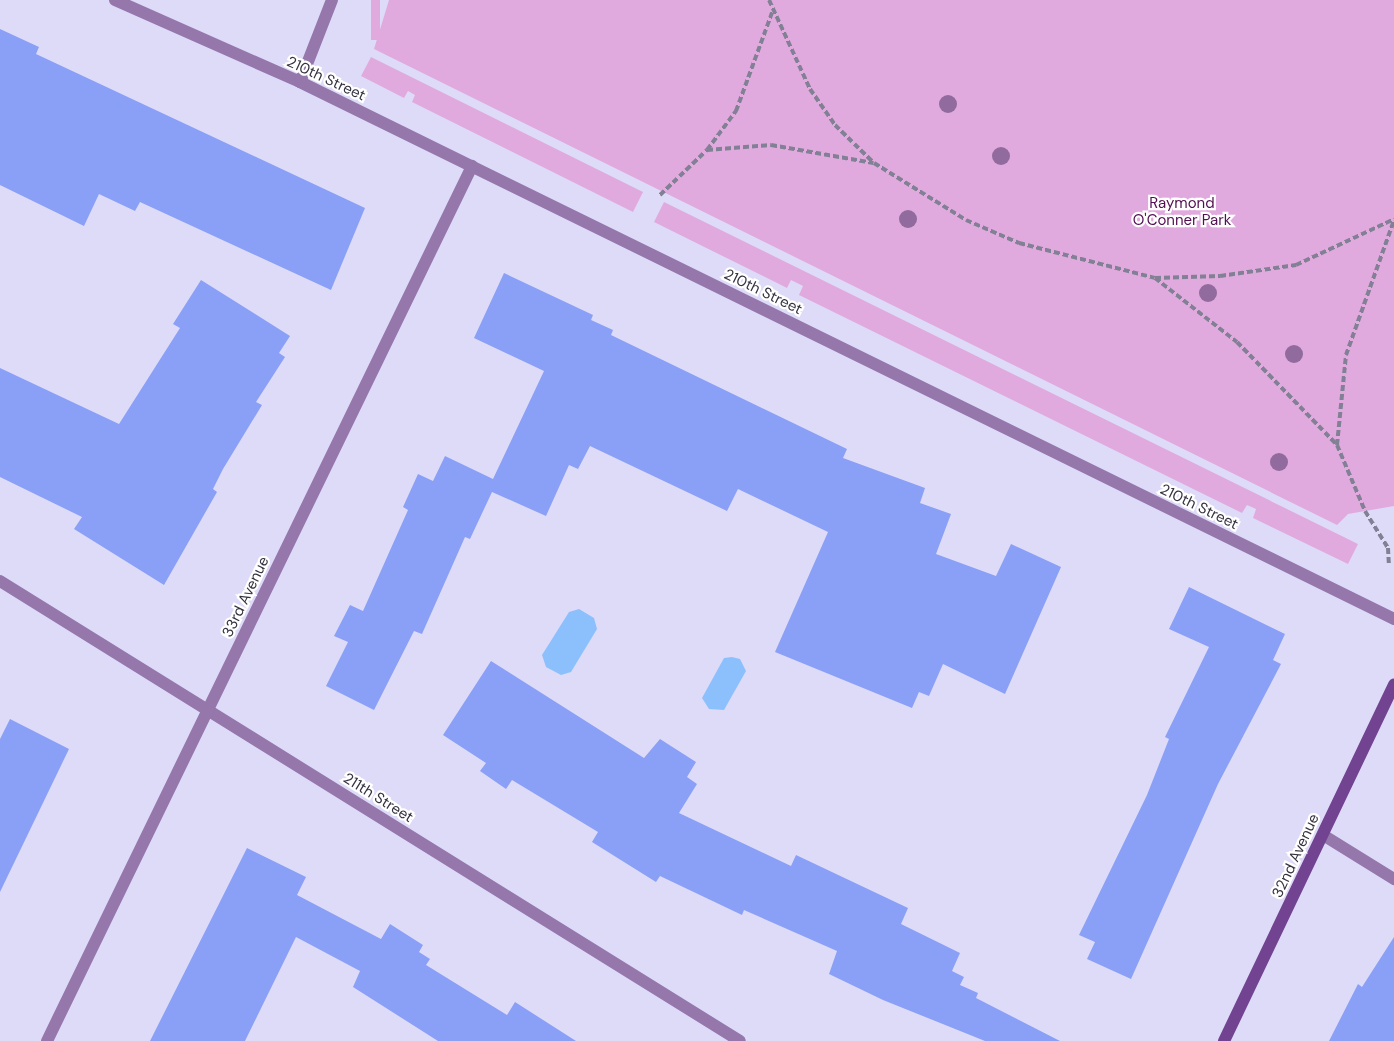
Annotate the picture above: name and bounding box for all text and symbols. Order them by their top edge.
street label: 210th Street [284,53,368,105]
park label: Raymond O'Conner Park [1133,194,1231,229]
street label: 210th Street [721,265,805,319]
street label: 210th Street [1157,480,1241,534]
street label: 33rd Avenue [219,554,273,640]
street label: 211th Street [340,769,416,827]
street label: 32nd Avenue [1269,811,1323,901]

